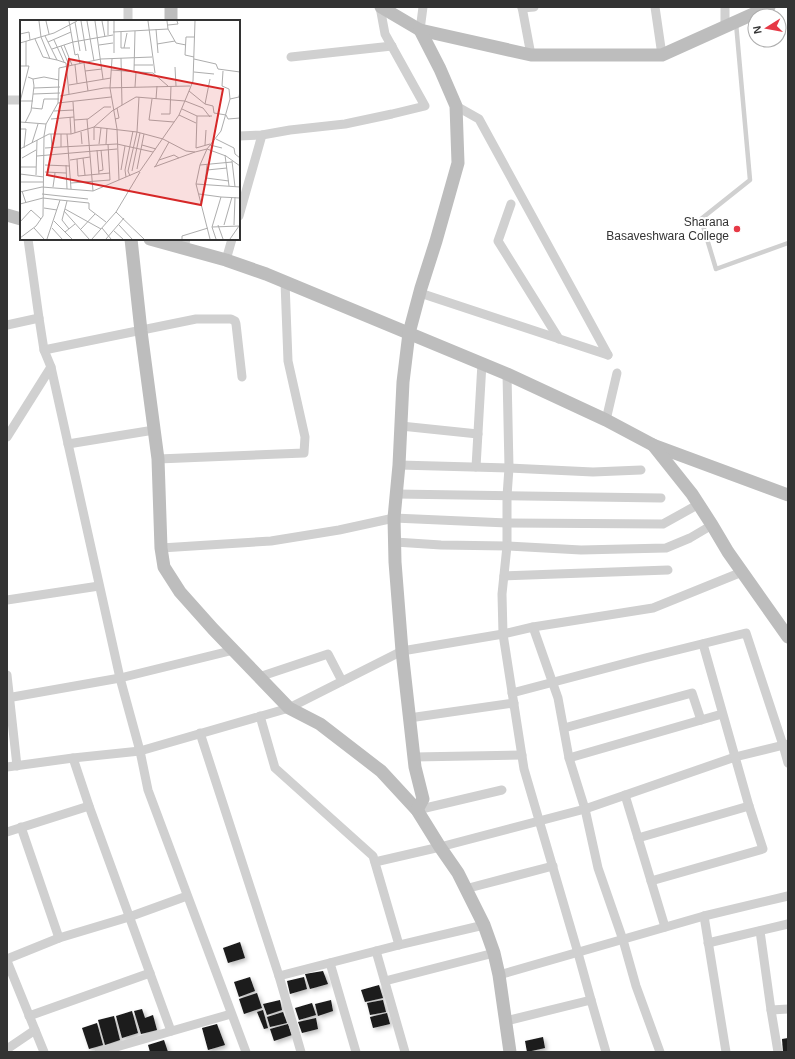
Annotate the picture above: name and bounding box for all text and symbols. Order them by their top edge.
north arrow [747,8,787,48]
inset map [20,20,240,240]
text: N [751,25,764,35]
place label: Sharana Basaveshwara College [606,215,729,243]
marker: Sharana Basaveshwara College [732,224,742,234]

